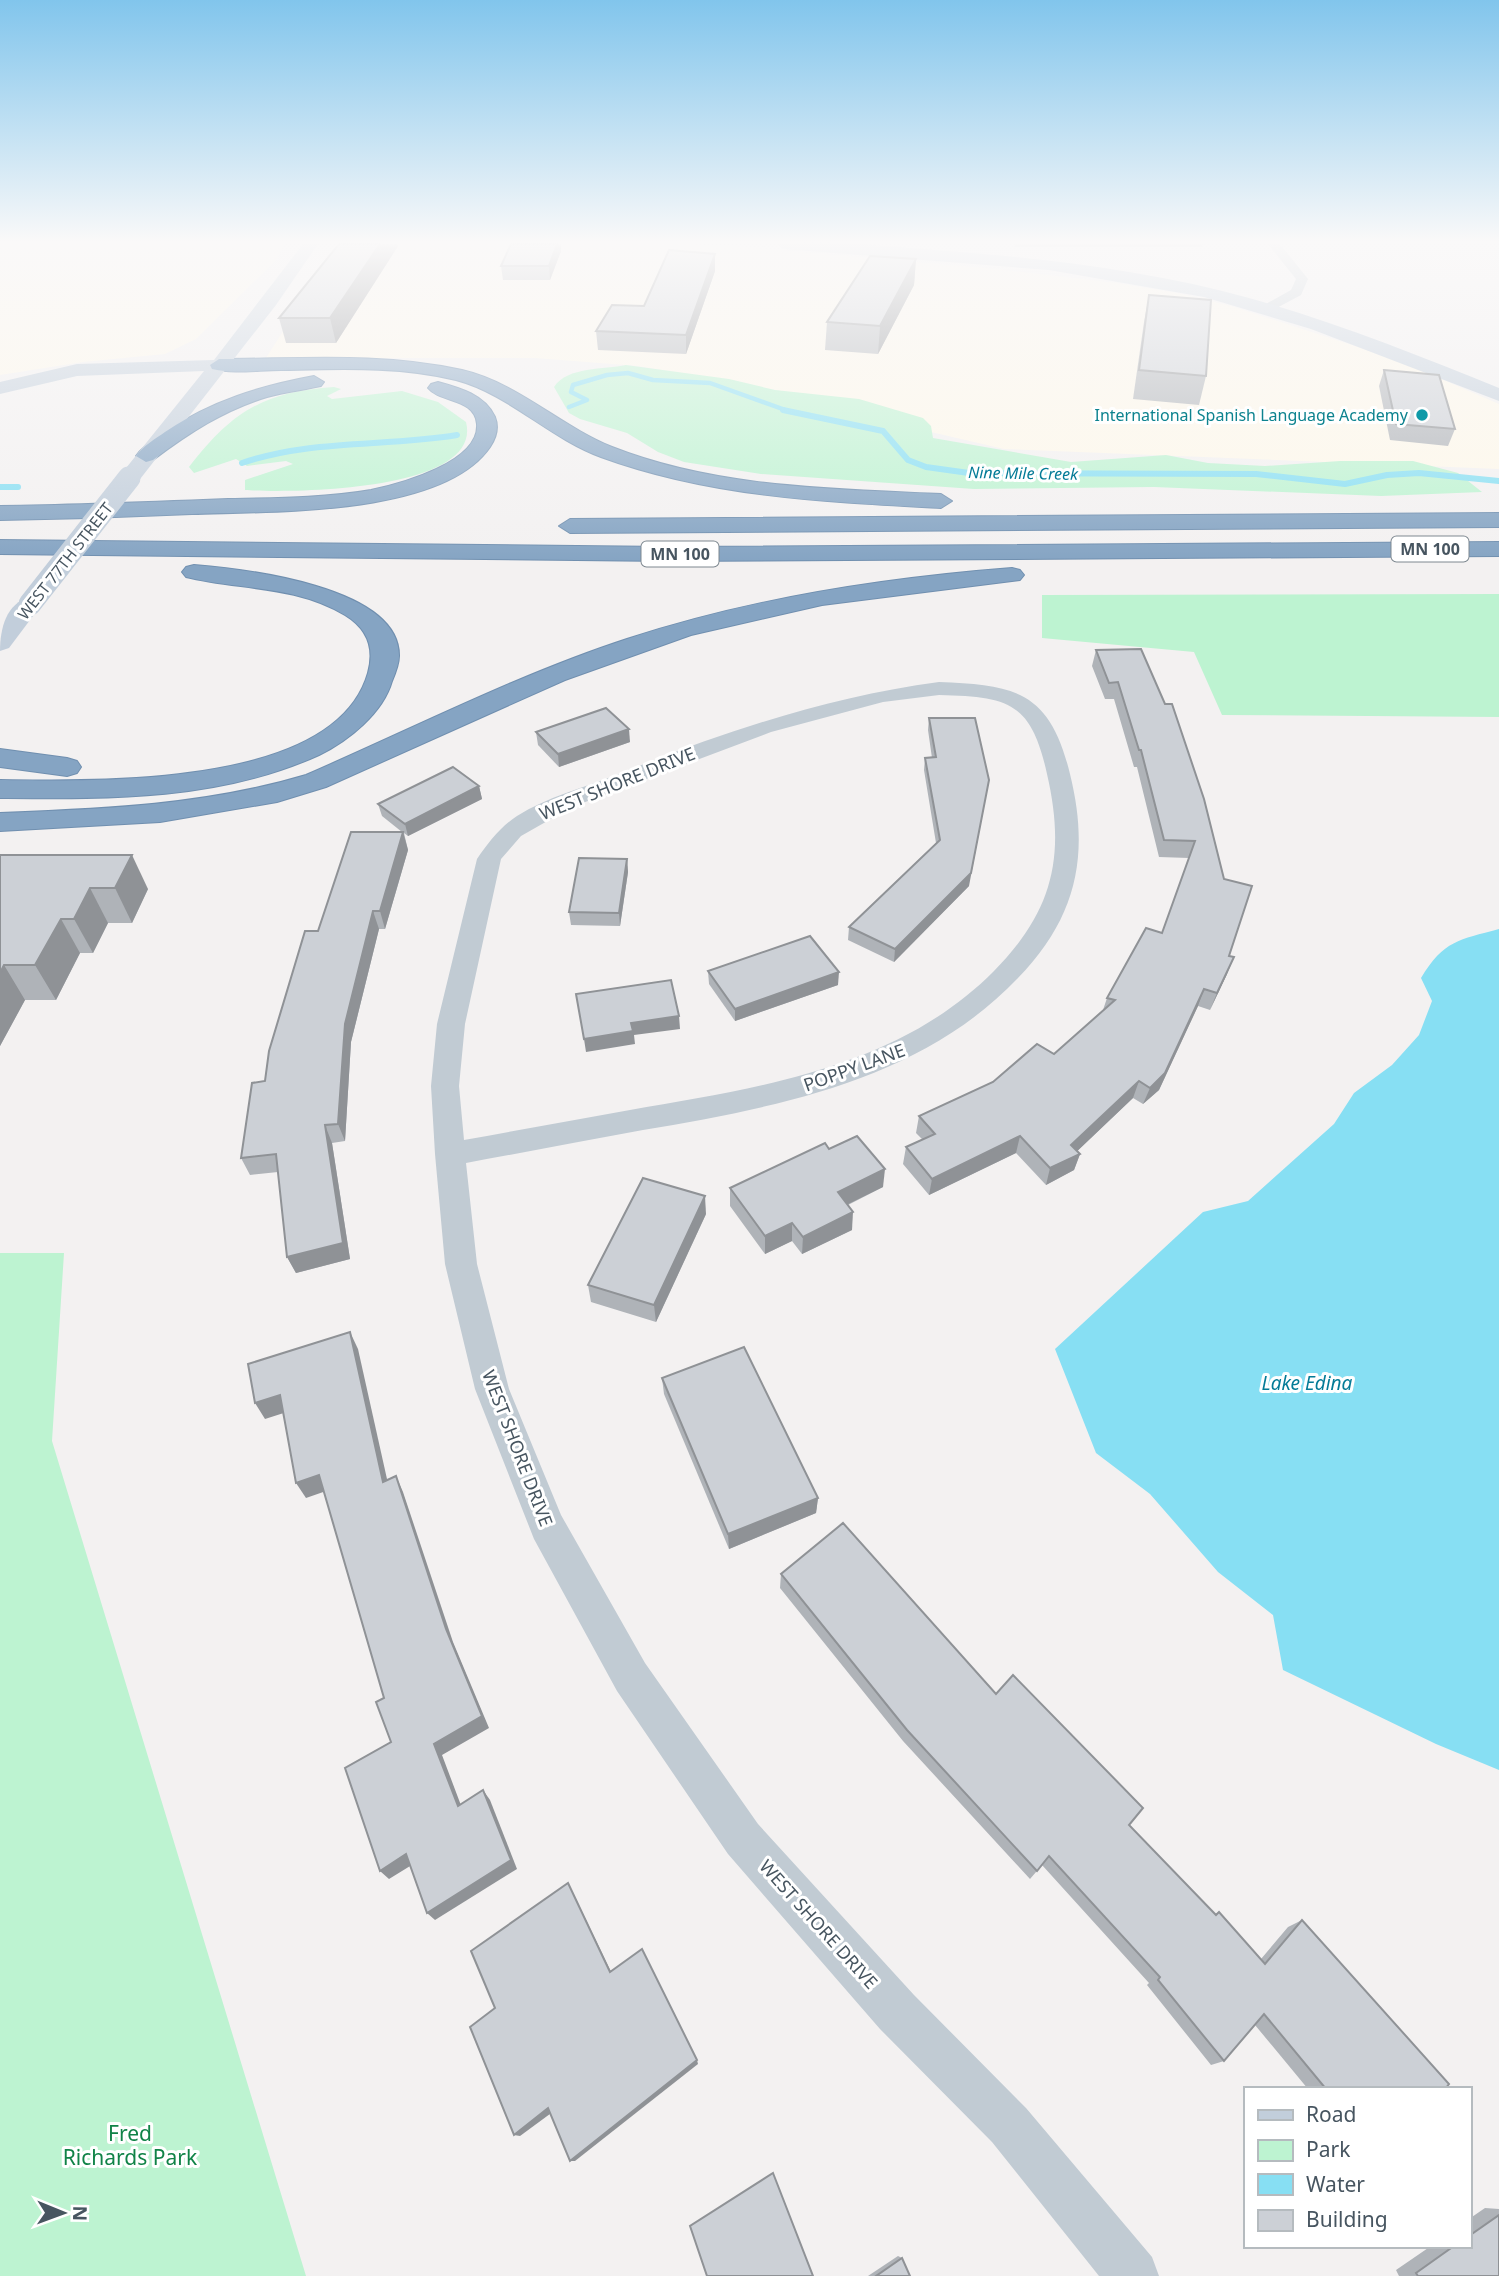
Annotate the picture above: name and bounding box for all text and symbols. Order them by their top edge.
place label: International Spanish Language Academy [1095,404,1409,426]
marker: International Spanish Language Academy [1414,407,1430,423]
water label: Nine Mile Creek [968,461,1079,485]
street label: WEST 77TH STREET [12,498,118,624]
road number: MN 100 [1392,536,1468,562]
road number: MN 100 [642,541,718,566]
street label: WEST SHORE DRIVE [536,741,698,825]
street label: POPPY LANE [800,1038,908,1096]
street label: WEST SHORE DRIVE [477,1366,559,1530]
water label: Lake Edina [1262,1370,1353,1396]
street label: WEST SHORE DRIVE [755,1854,883,1994]
legend [1244,2087,1471,2248]
text: Road [1306,2100,1356,2128]
park label: Fred Richards Park [63,2119,198,2171]
text: Park [1306,2135,1351,2163]
text: Water [1306,2170,1365,2198]
north arrow [28,2178,98,2248]
text: N [67,2205,93,2221]
text: Building [1306,2205,1388,2233]

